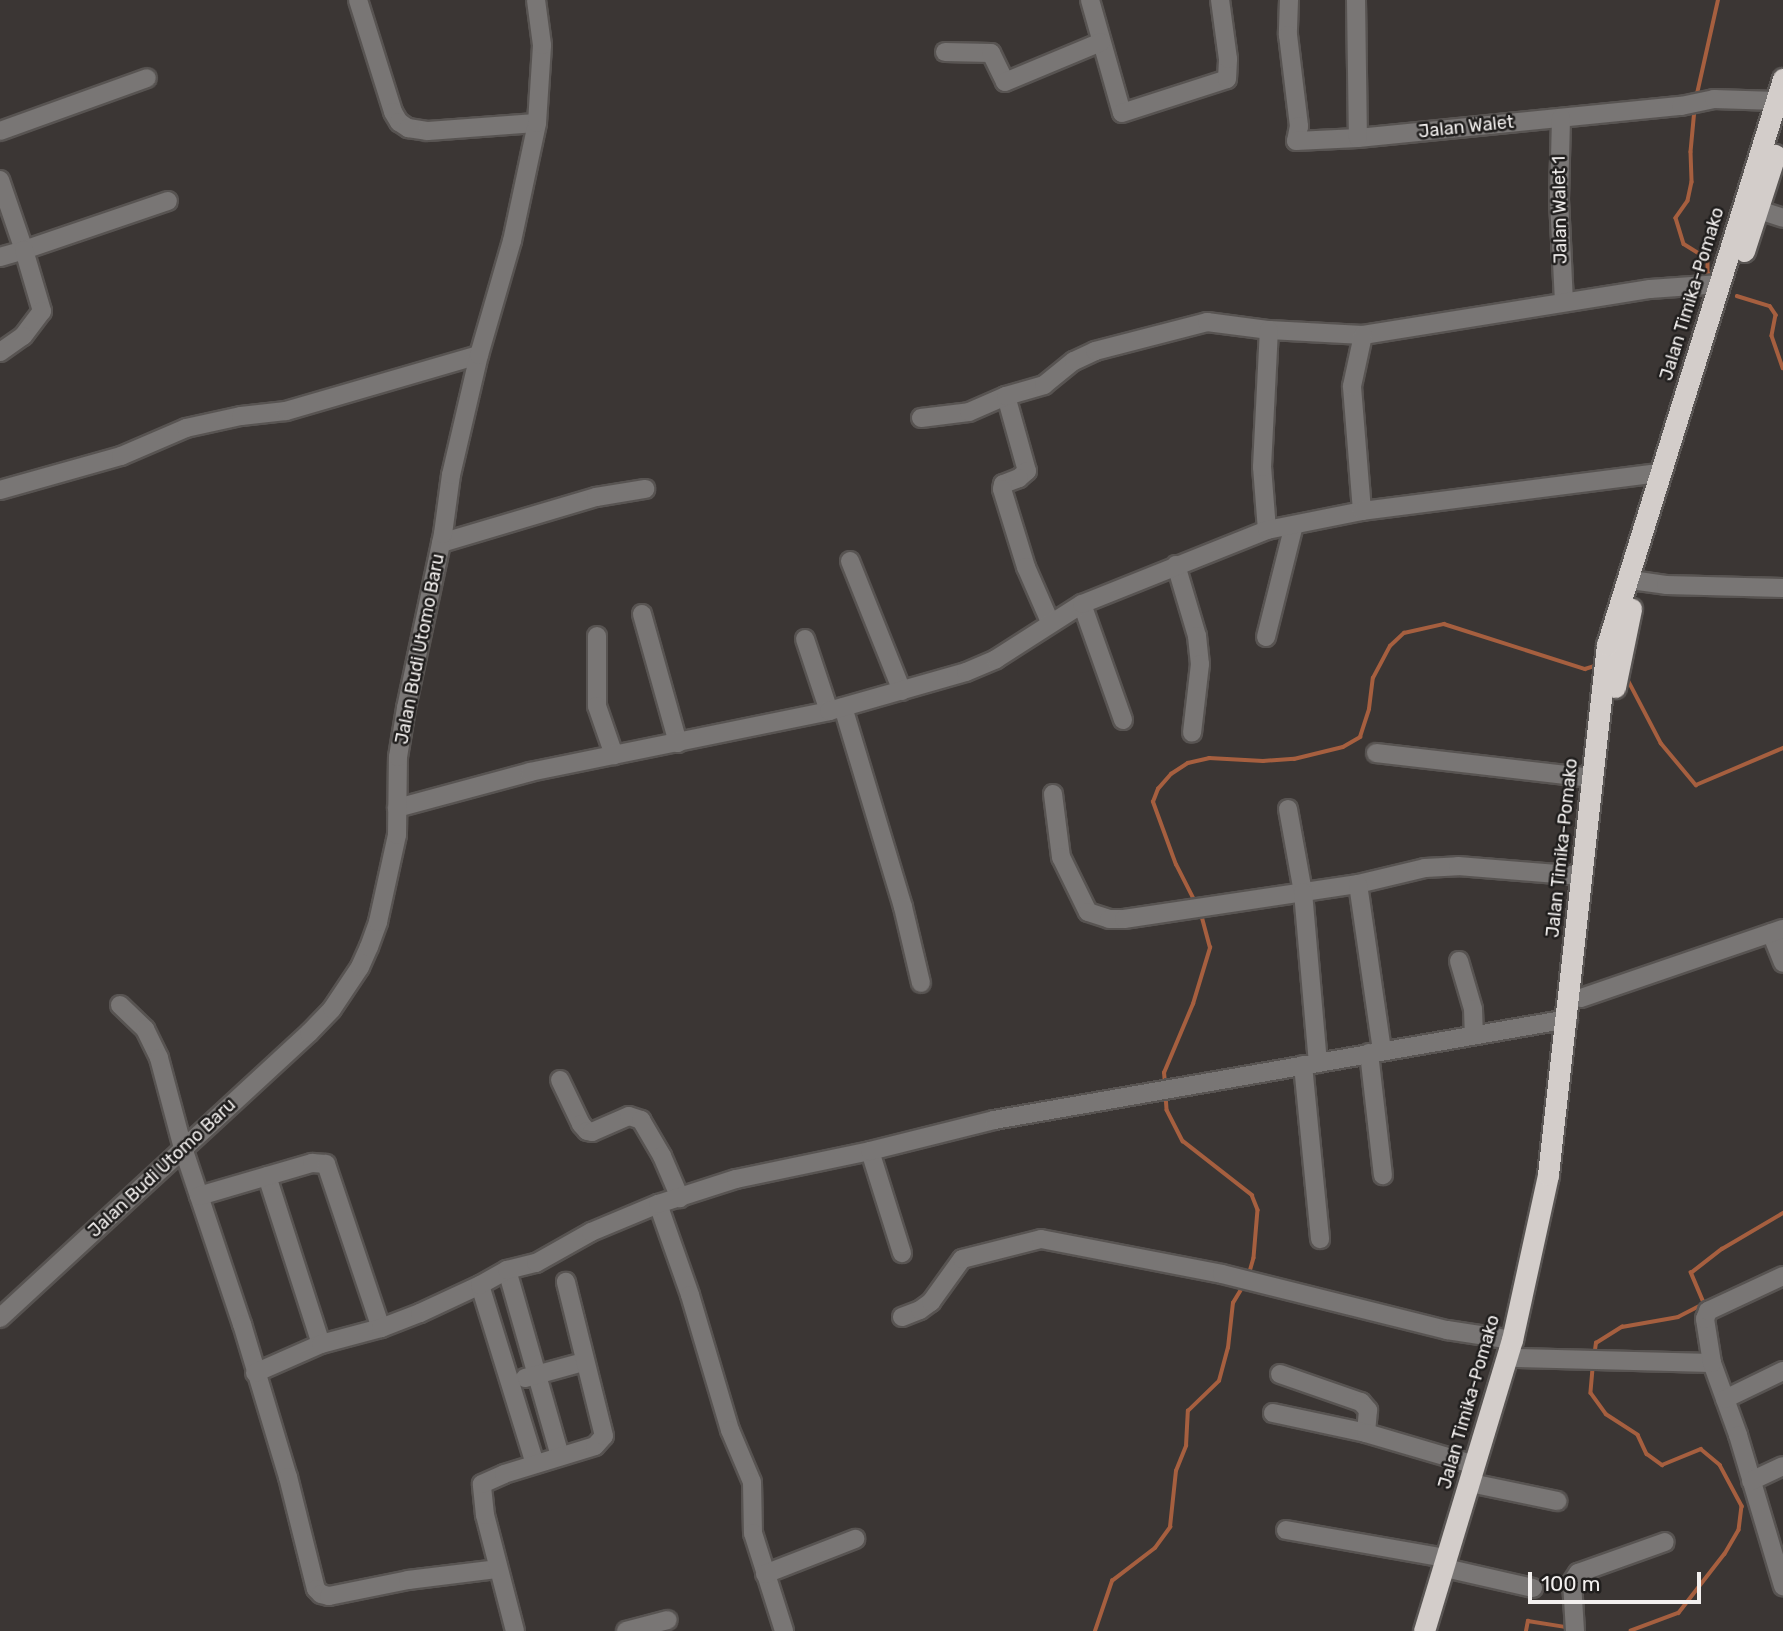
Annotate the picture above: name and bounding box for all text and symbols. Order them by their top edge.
street label: Jalan Walet [1417,111,1515,143]
street label: Jalan Walet 1 [1548,156,1572,264]
street label: Jalan Timika-Pomako [1655,205,1729,383]
street label: Jalan Budi Utomo Baru [391,552,449,746]
street label: Jalan Timika-Pomako [1542,757,1582,939]
street label: Jalan Budi Utomo Baru [84,1094,240,1242]
street label: Jalan Timika-Pomako [1434,1312,1504,1492]
scale bar [1531,1558,1704,1602]
text: 100 m [1541,1571,1600,1596]

